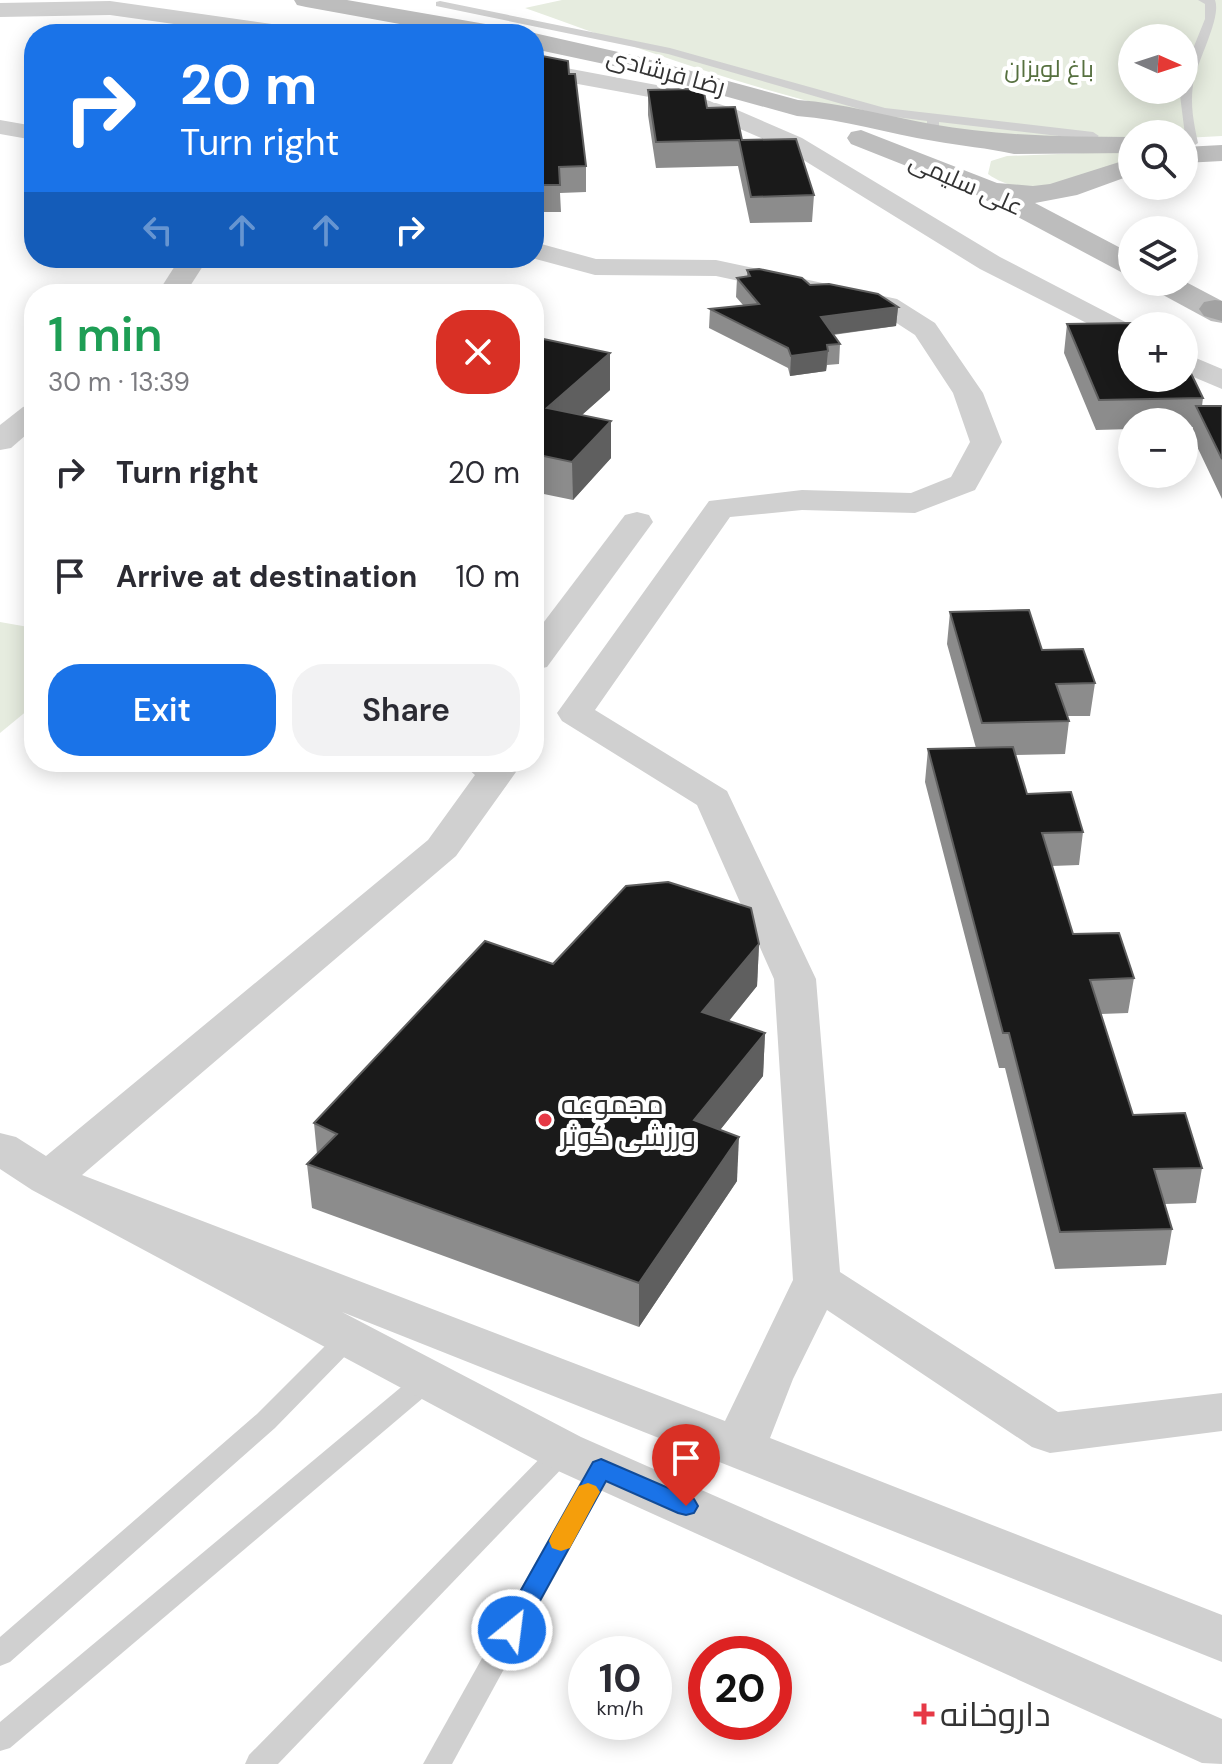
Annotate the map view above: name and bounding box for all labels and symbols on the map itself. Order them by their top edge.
north arrow [1118,24,1198,104]
street label: رضا فرشادی [604,41,729,102]
park label: باغ لویزان [1004,53,1094,85]
street label: علی سلیمی [905,145,1028,222]
place label: مجموعه ورزشی کوثر [559,1086,696,1155]
marker: مجموعه ورزشی کوثر [536,1111,554,1129]
pin [652,1424,720,1506]
position arrow [470,1588,554,1672]
speed limit sign: 20 [688,1636,792,1740]
place label: داروخانه [940,1692,1051,1737]
marker: داروخانه [915,1705,933,1723]

